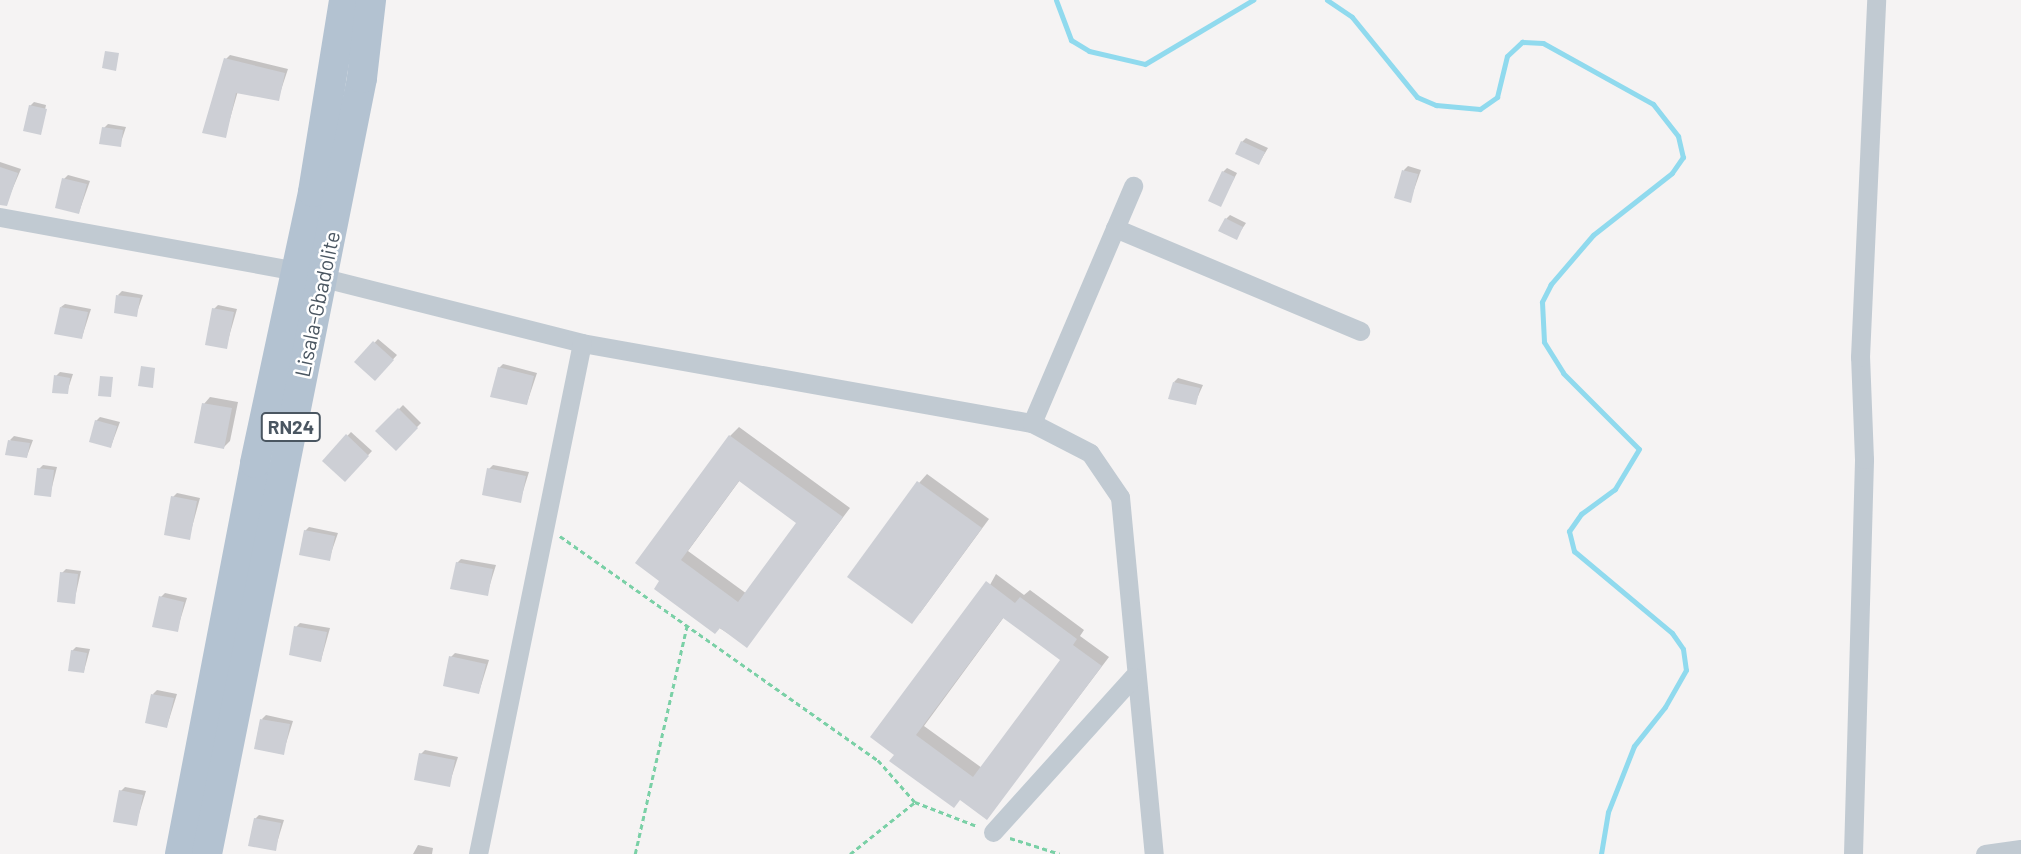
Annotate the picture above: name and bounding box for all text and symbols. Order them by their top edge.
street label: Lisala-Gbadolite [289,229,345,379]
road number: RN24 [260,412,322,442]

